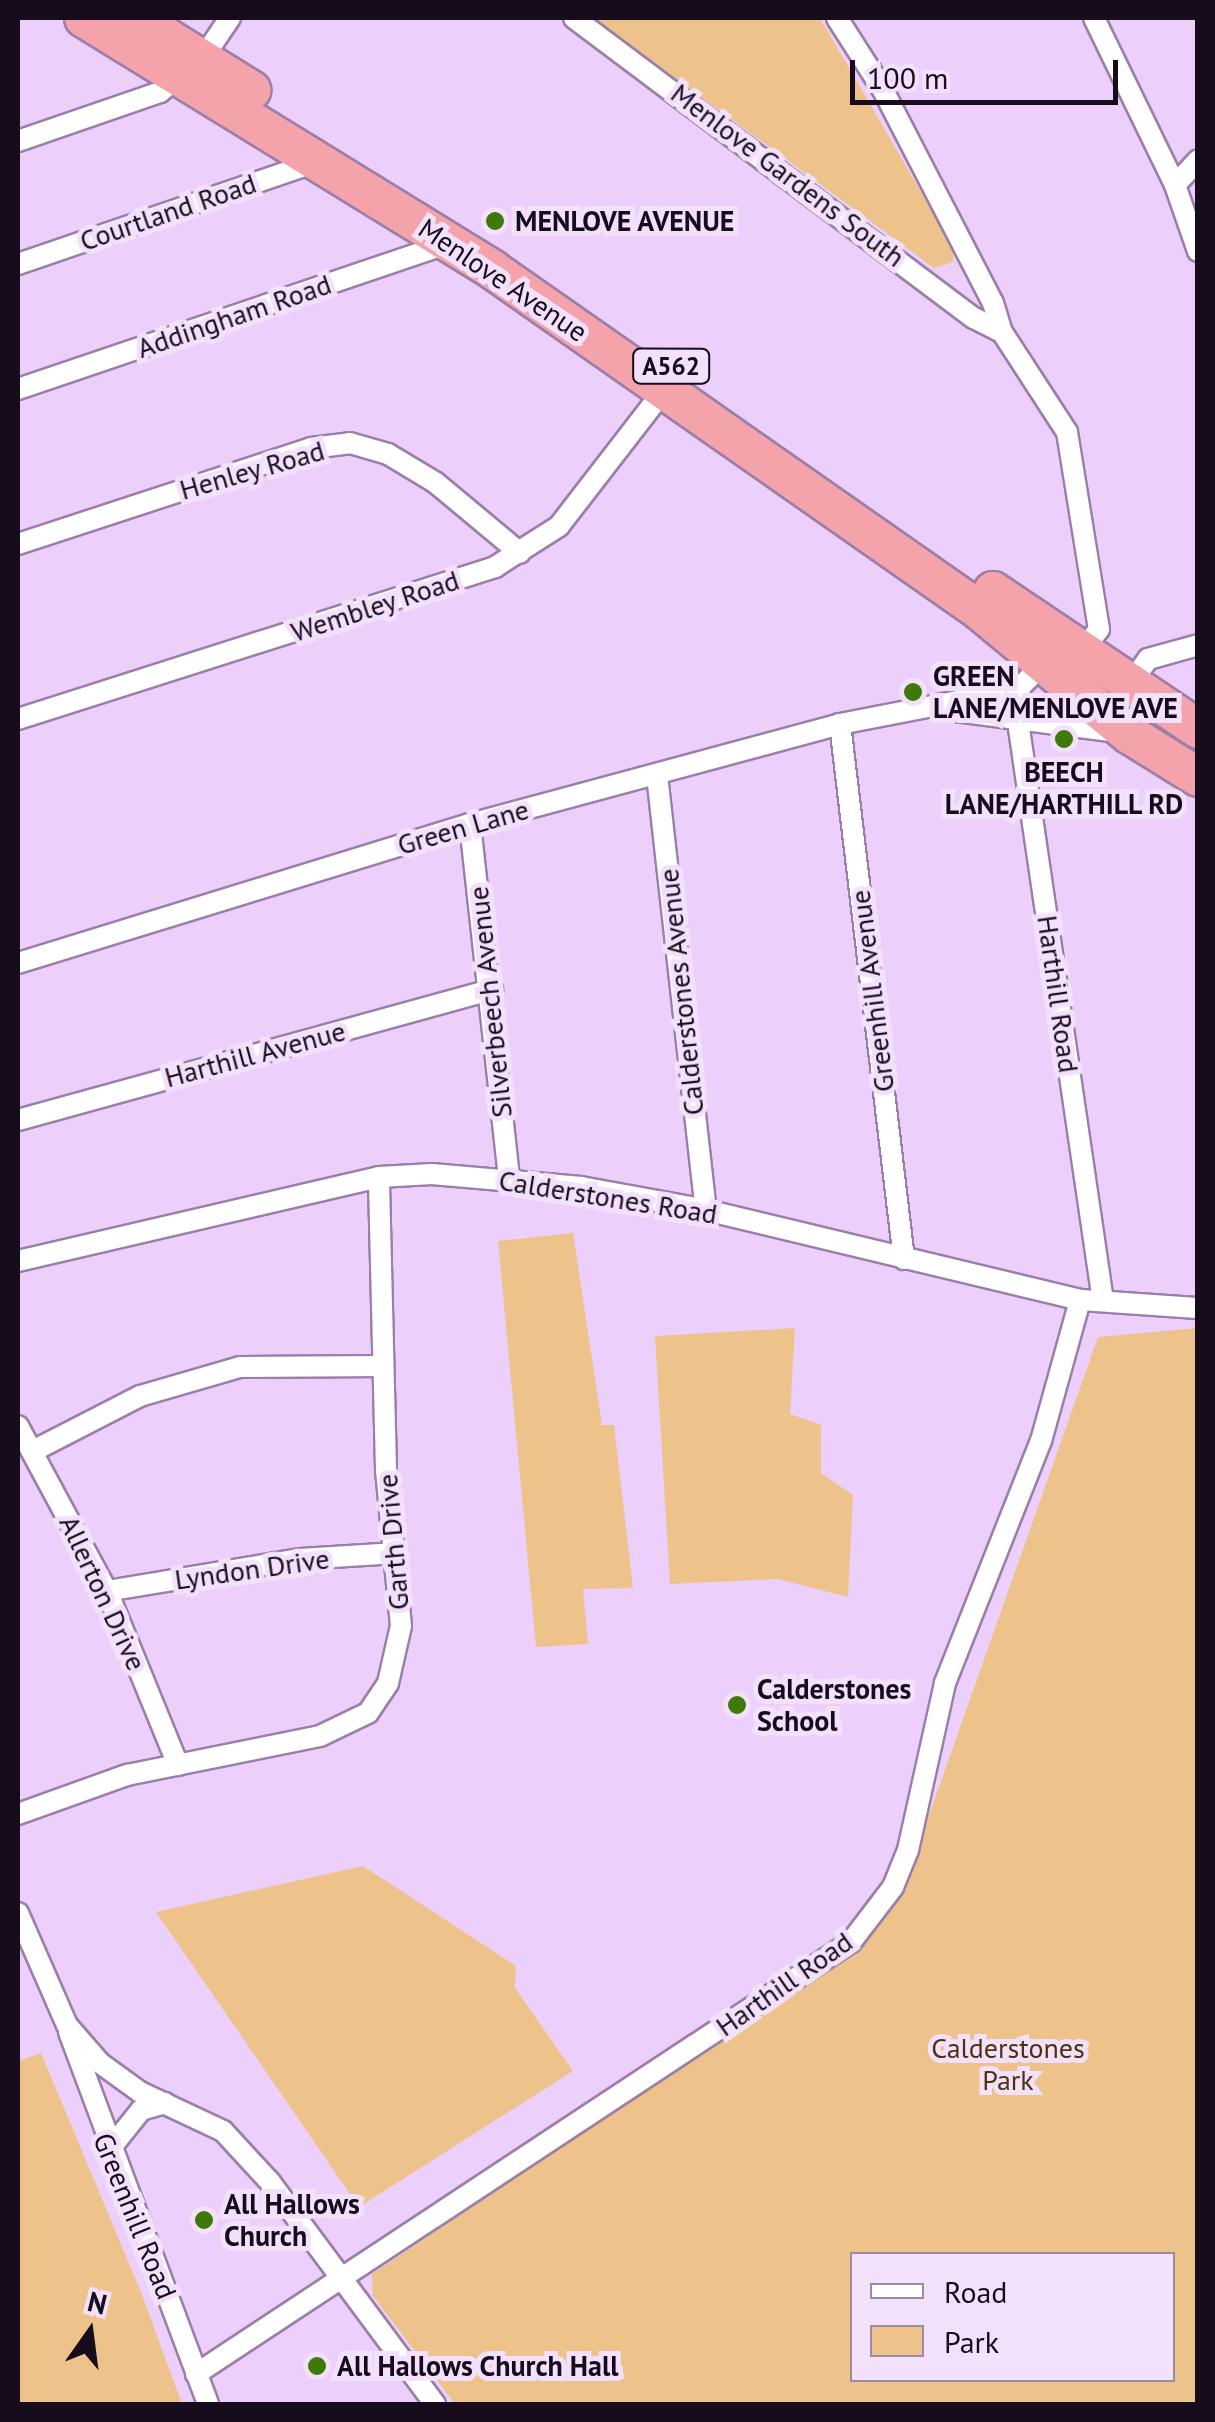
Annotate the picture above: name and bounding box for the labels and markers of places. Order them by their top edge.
place label: MENLOVE AVENUE [515,204,736,238]
marker: MENLOVE AVENUE [484,210,506,232]
place label: GREEN LANE/MENLOVE AVE [933,659,1179,725]
marker: GREEN LANE/MENLOVE AVE [902,681,924,703]
marker: BEECH LANE/HARTHILL RD [1053,728,1075,750]
place label: BEECH LANE/HARTHILL RD [944,755,1184,821]
place label: Calderstones School [757,1672,911,1738]
marker: Calderstones School [726,1694,748,1716]
place label: All Hallows Church [224,2187,360,2253]
marker: All Hallows Church [193,2209,215,2231]
place label: All Hallows Church Hall [337,2349,619,2383]
marker: All Hallows Church Hall [306,2355,328,2377]

